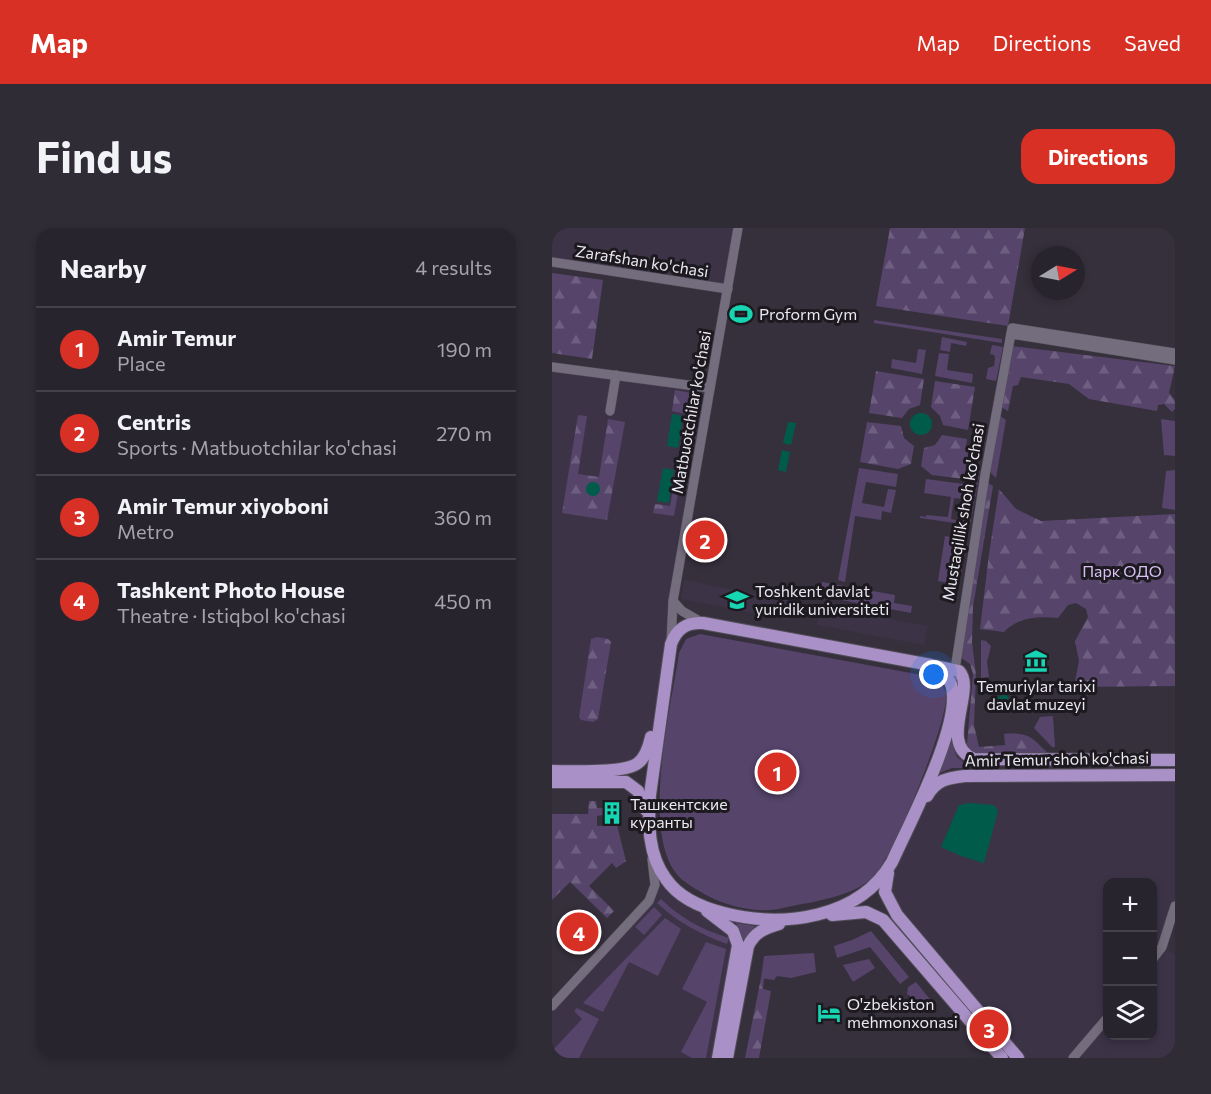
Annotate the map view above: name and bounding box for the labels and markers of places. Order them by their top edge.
sports icon: Proform Gym [728,301,754,327]
place label: Proform Gym [759,304,857,323]
pin: 2 [686,518,724,562]
place label: Toshkent davlat yuridik universiteti [755,581,889,618]
school or university icon: Toshkent davlat yuridik universiteti [724,587,750,613]
museum icon: Temuriylar tarixi davlat muzeyi [1023,648,1049,674]
place label: Temuriylar tarixi davlat muzeyi [976,676,1096,713]
pin: 1 [758,750,796,794]
place label: Ташкентские куранты [630,794,728,831]
building icon: Ташкентские куранты [599,800,625,826]
pin: 4 [560,910,598,954]
place label: O'zbekiston mehmonxonasi [847,994,958,1031]
hotel icon: O'zbekiston mehmonxonasi [816,1000,842,1026]
pin: 3 [970,1006,1008,1052]

